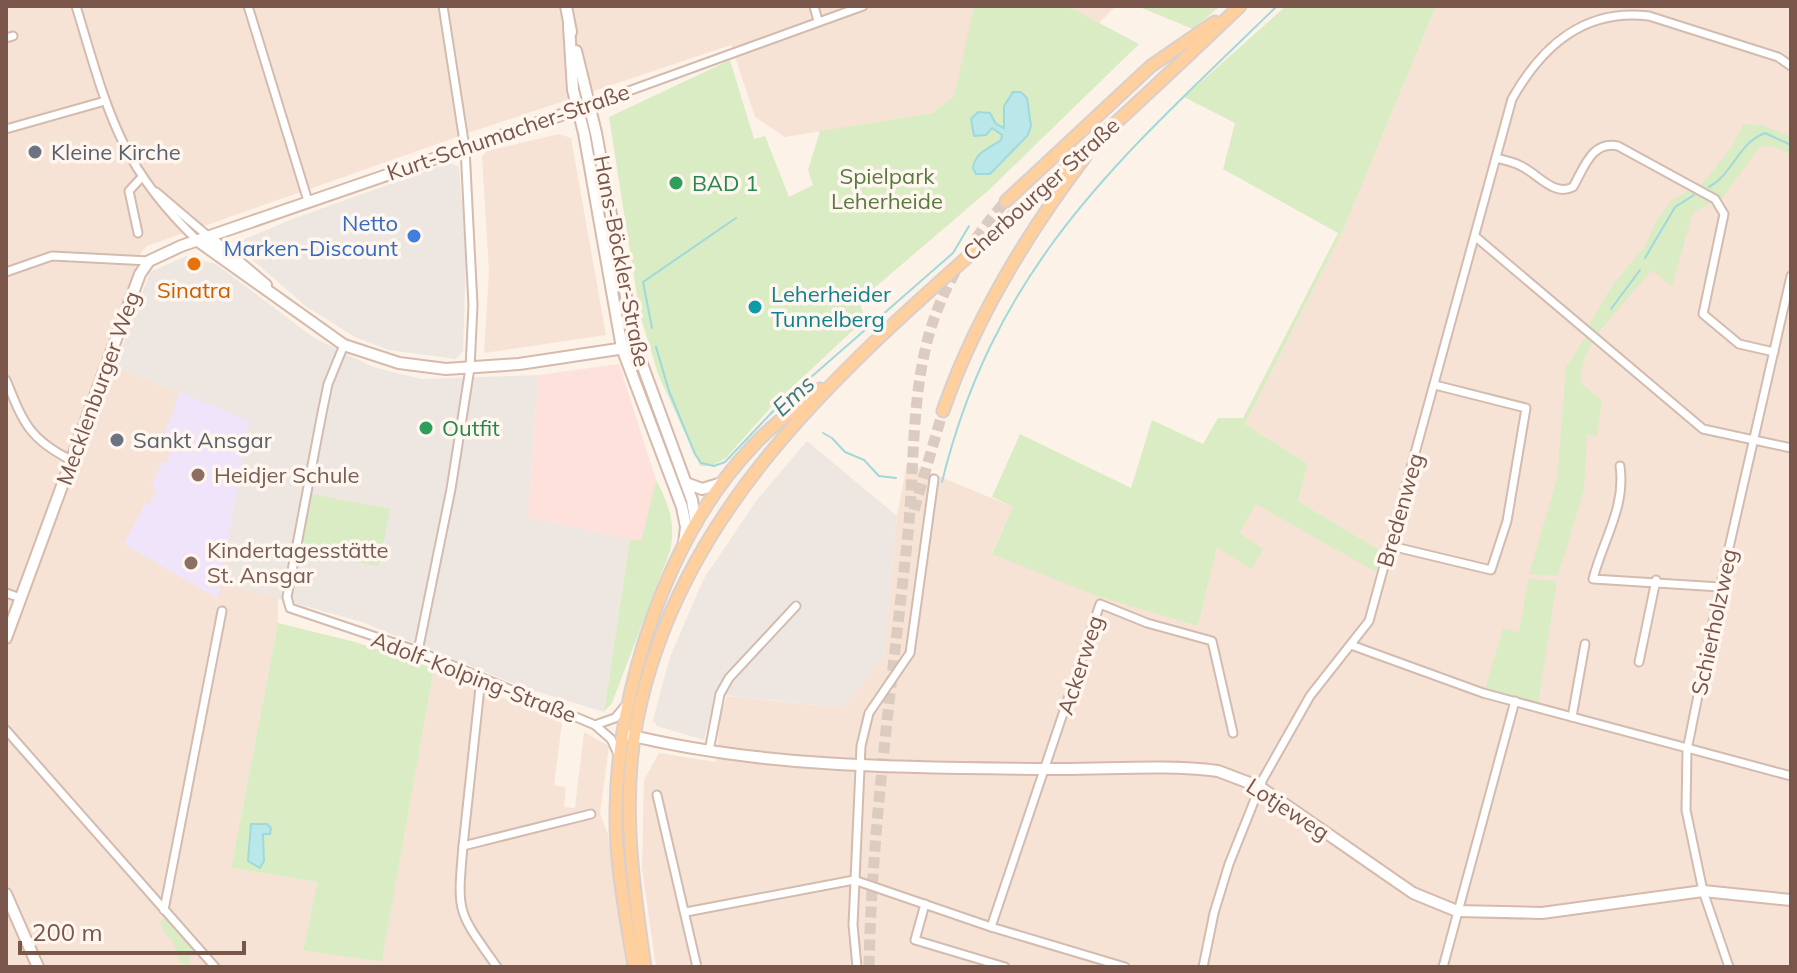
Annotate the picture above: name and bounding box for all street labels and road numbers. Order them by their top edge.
street label: Kurt-Schumacher-Straße [383,77,633,187]
street label: Cherbourger Straße [957,111,1125,267]
street label: Hans-Böckler-Straße [588,153,656,369]
street label: Mecklenburger Weg [50,287,146,489]
street label: Bredenweg [1370,450,1430,570]
street label: Schierholzweg [1685,546,1743,698]
street label: Ackerweg [1051,612,1109,718]
street label: Adolf-Kolping-Straße [368,625,580,729]
street label: Lotjeweg [1241,772,1335,846]

